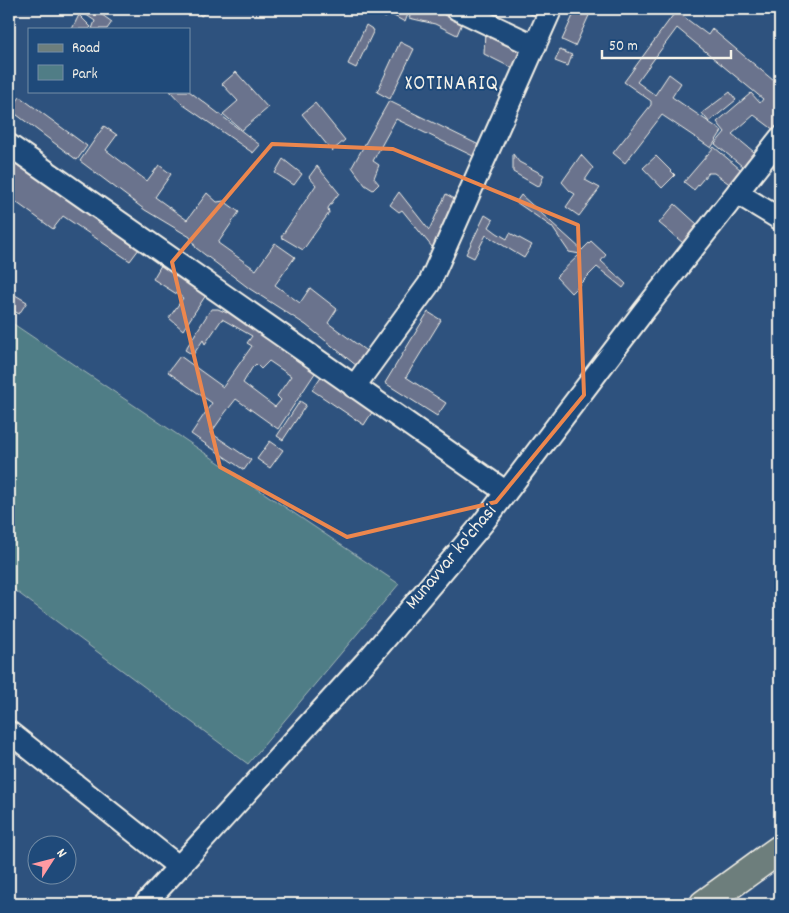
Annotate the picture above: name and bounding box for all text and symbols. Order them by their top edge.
legend [28,28,190,92]
scale bar [602,28,730,60]
text: 50 m [609,36,638,58]
text: Road [72,38,100,60]
text: Park [72,64,98,86]
district label: XOTINARIQ [405,70,499,100]
street label: Munavvar ko'chasi [400,499,504,616]
north arrow [28,836,78,886]
text: N [51,845,71,862]

